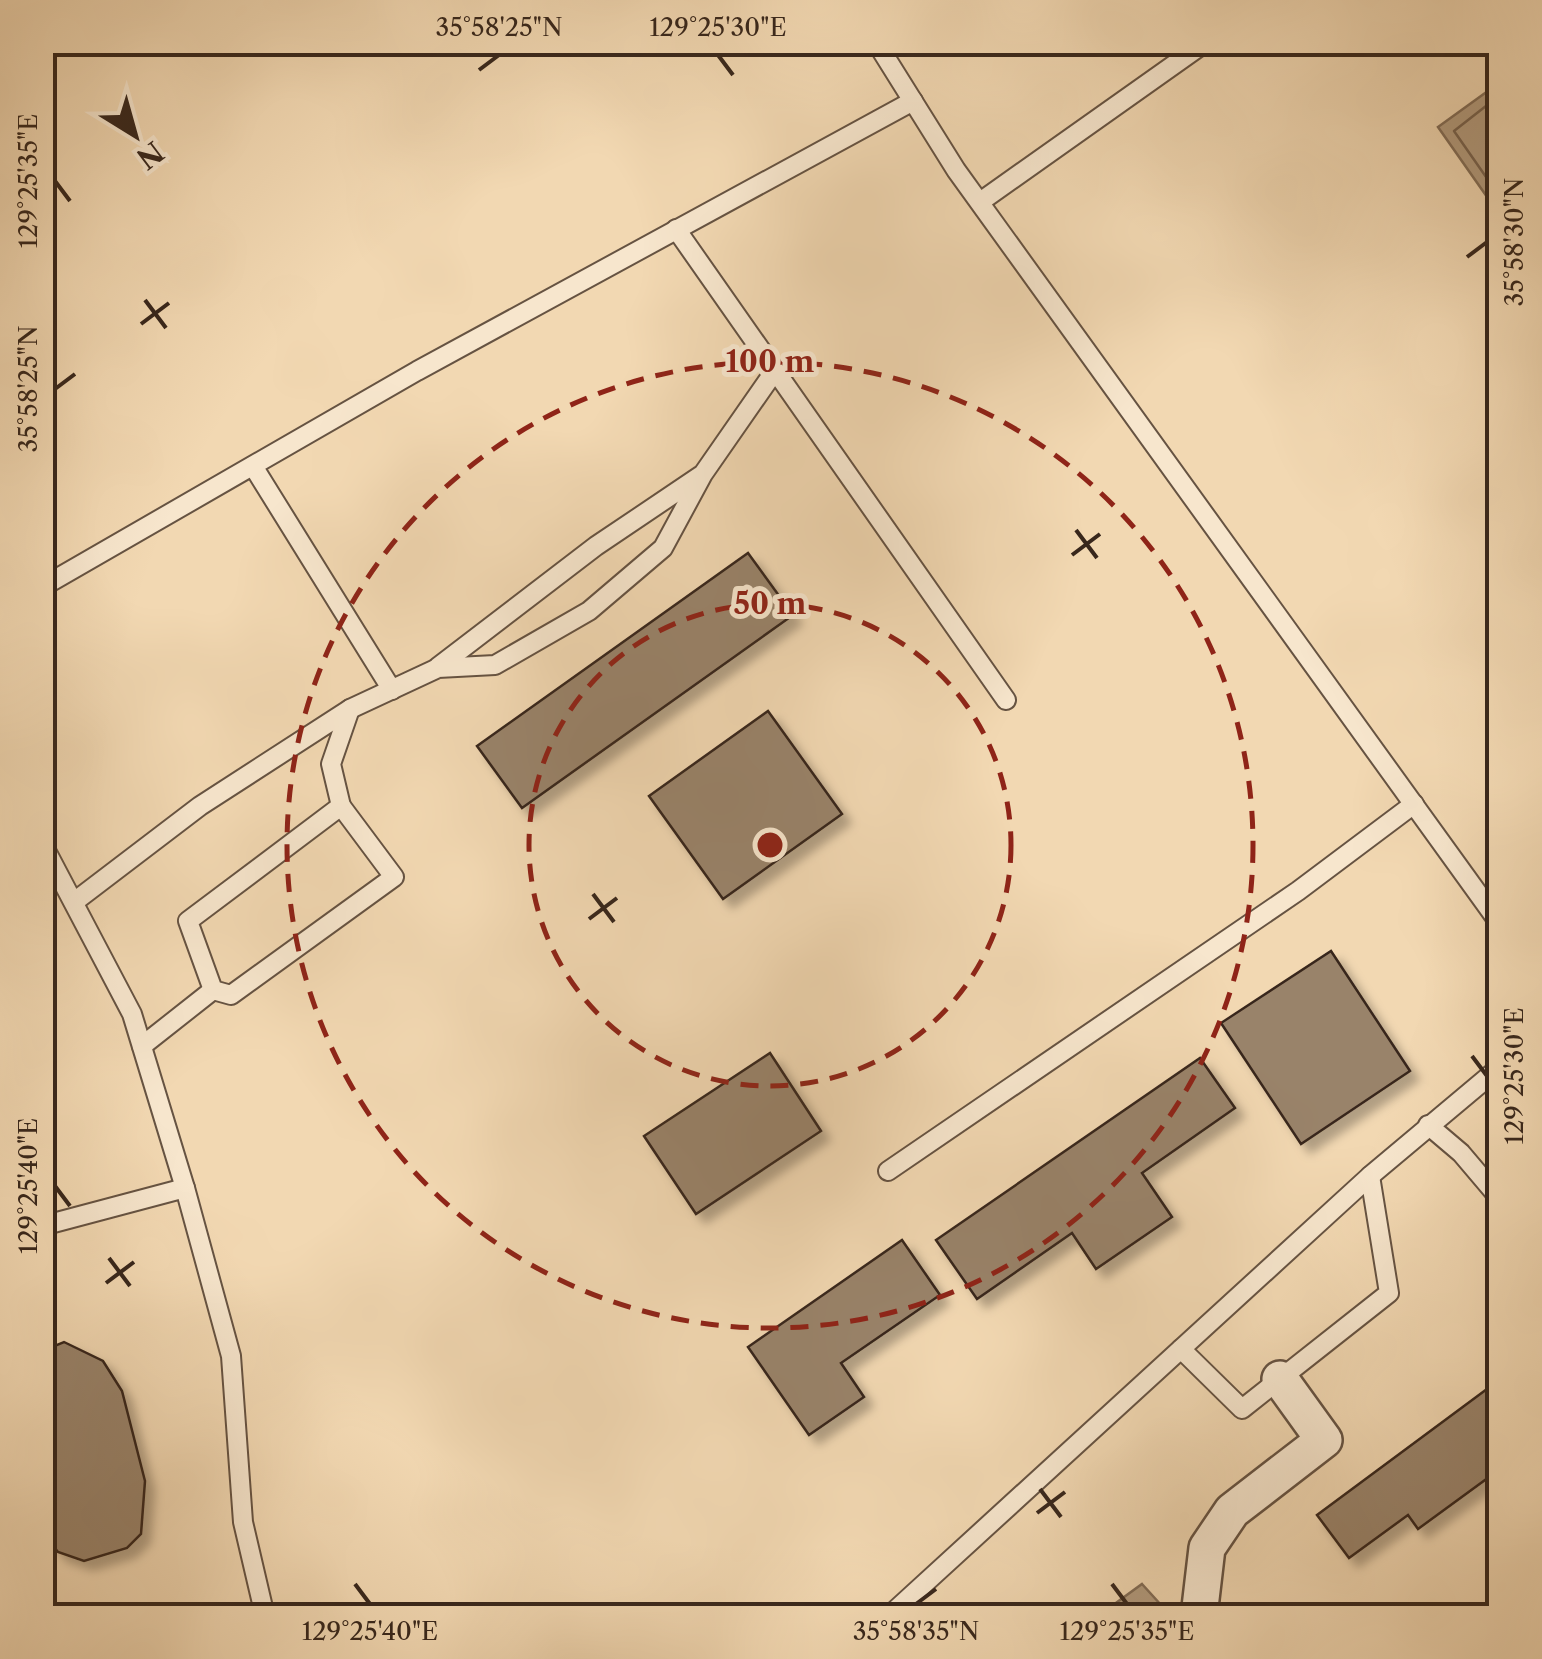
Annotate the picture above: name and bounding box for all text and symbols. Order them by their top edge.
text: 35°58'25"N [435,12,563,43]
text: 129°25'30"E [649,12,787,43]
north arrow [85,85,185,185]
text: 129°25'35"E [13,114,44,249]
text: N [130,134,170,176]
text: 35°58'30"N [1499,178,1530,306]
text: 35°58'25"N [13,325,44,453]
text: 100 m [726,343,815,380]
text: 50 m [733,585,807,622]
centre of rings [752,827,788,863]
text: 129°25'30"E [1499,1007,1530,1145]
text: 129°25'40"E [13,1118,44,1254]
text: 129°25'40"E [302,1616,438,1647]
text: 35°58'35"N [853,1616,979,1647]
text: 129°25'35"E [1060,1616,1195,1647]

